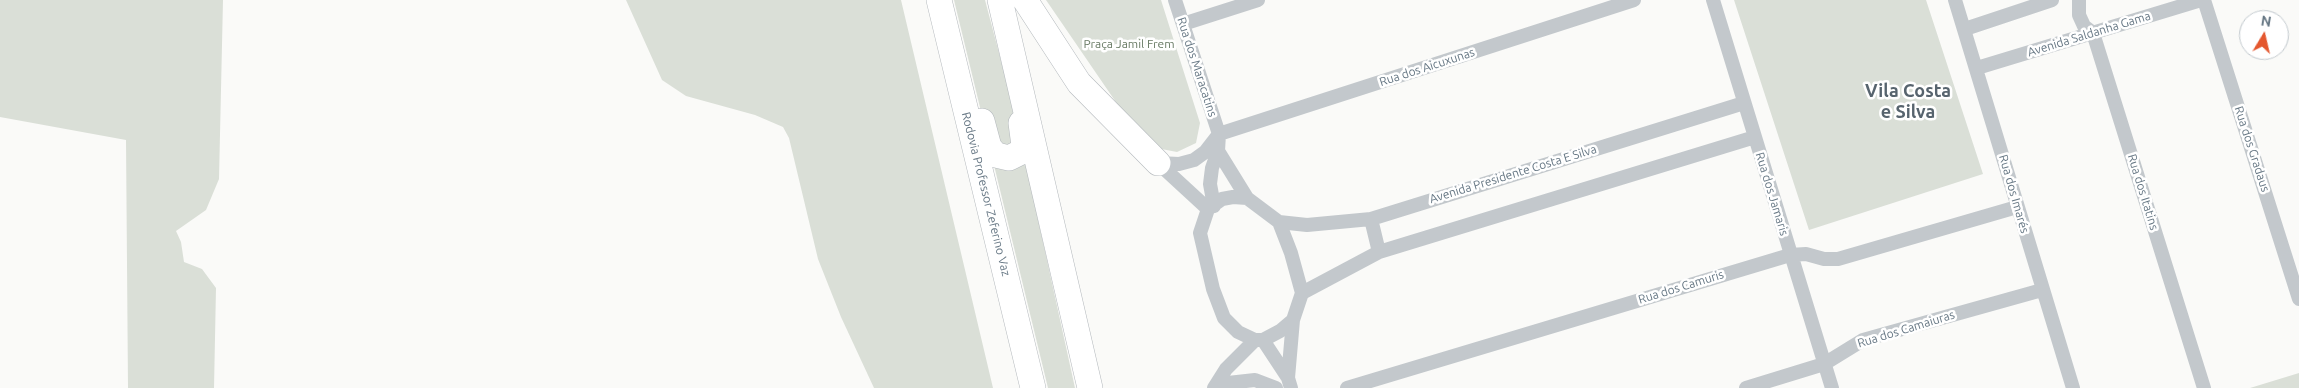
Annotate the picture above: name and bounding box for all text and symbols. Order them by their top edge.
street label: Avenida Saldanha Gama [2026,8,2152,60]
north arrow [2239,10,2289,60]
text: N [2260,12,2273,30]
street label: Rua dos Maracatins [1174,15,1220,119]
park label: Praça Jamil Frem [1083,37,1175,51]
street label: Rua dos Aicuxunas [1377,45,1477,89]
district label: Vila Costa e Silva [1865,80,1951,122]
street label: Rua dos Gradaus [2231,104,2273,194]
street label: Rodovia Professor Zeferino Vaz [959,110,1013,278]
street label: Avenida Presidente Costa E Silva [1428,142,1598,206]
street label: Rua dos Jamaris [1752,151,1792,237]
street label: Rua dos Itatins [2125,152,2161,232]
street label: Rua dos Imarés [1996,153,2032,235]
street label: Rua dos Camuris [1637,267,1725,307]
street label: Rua dos Camaiuras [1856,307,1956,351]

